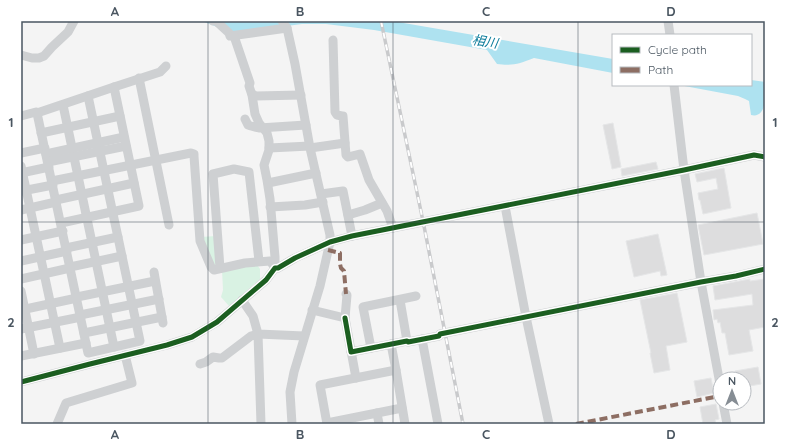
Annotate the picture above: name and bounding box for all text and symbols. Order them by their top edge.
text: A [111,3,120,19]
text: B [296,3,304,19]
text: C [482,3,490,19]
text: D [666,3,676,19]
water label: 相川 [471,31,501,51]
legend [612,34,752,86]
text: Cycle path [648,42,707,57]
text: Path [648,62,673,77]
text: 1 [8,114,14,130]
text: 1 [772,114,778,130]
text: 2 [7,314,15,330]
text: 2 [771,314,779,330]
north arrow [712,371,752,411]
text: N [728,374,736,388]
text: A [111,426,120,442]
text: B [296,426,304,442]
text: C [482,426,490,442]
text: D [666,426,676,442]

